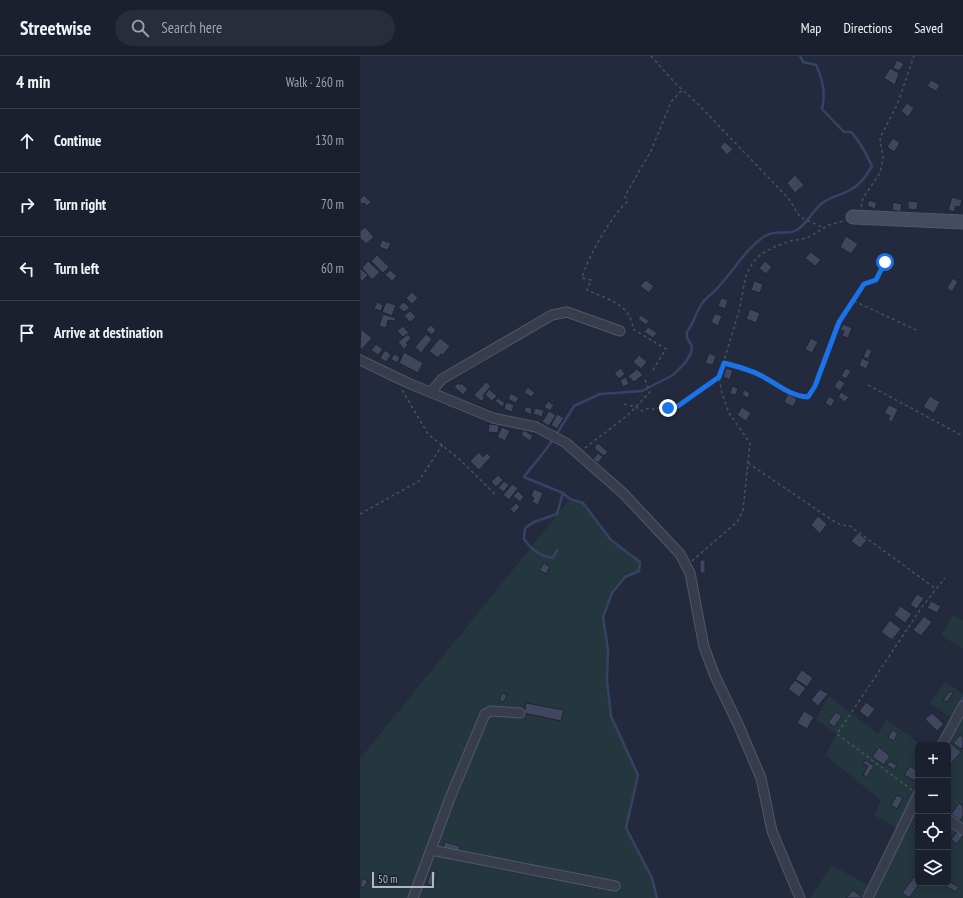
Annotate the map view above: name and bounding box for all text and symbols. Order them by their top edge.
search box [115,10,395,46]
text: Streetwise [20,16,91,40]
icon: search [129,17,151,39]
text: Search here [161,18,222,37]
text: Map [801,19,821,37]
text: Directions [843,19,892,37]
text: Saved [914,19,943,37]
text: 4 min [16,71,50,93]
text: Walk · 260 m [286,74,344,91]
icon: ahead [16,130,38,152]
text: Continue [54,131,101,150]
text: 130 m [315,132,344,149]
icon: right [16,194,38,216]
text: Turn right [54,195,106,214]
text: 70 m [321,196,344,213]
route start [876,253,894,271]
icon: left [16,258,38,280]
text: Turn left [54,259,99,278]
text: 60 m [321,260,344,277]
icon: arrive [16,322,38,344]
text: Arrive at destination [54,323,163,342]
route end [659,399,677,417]
map controls [915,742,951,886]
button: + [915,742,951,778]
button: − [915,778,951,814]
button: locate [915,814,951,850]
button: layers [915,850,951,886]
scale bar [372,870,434,889]
text: 50 m [378,872,397,886]

